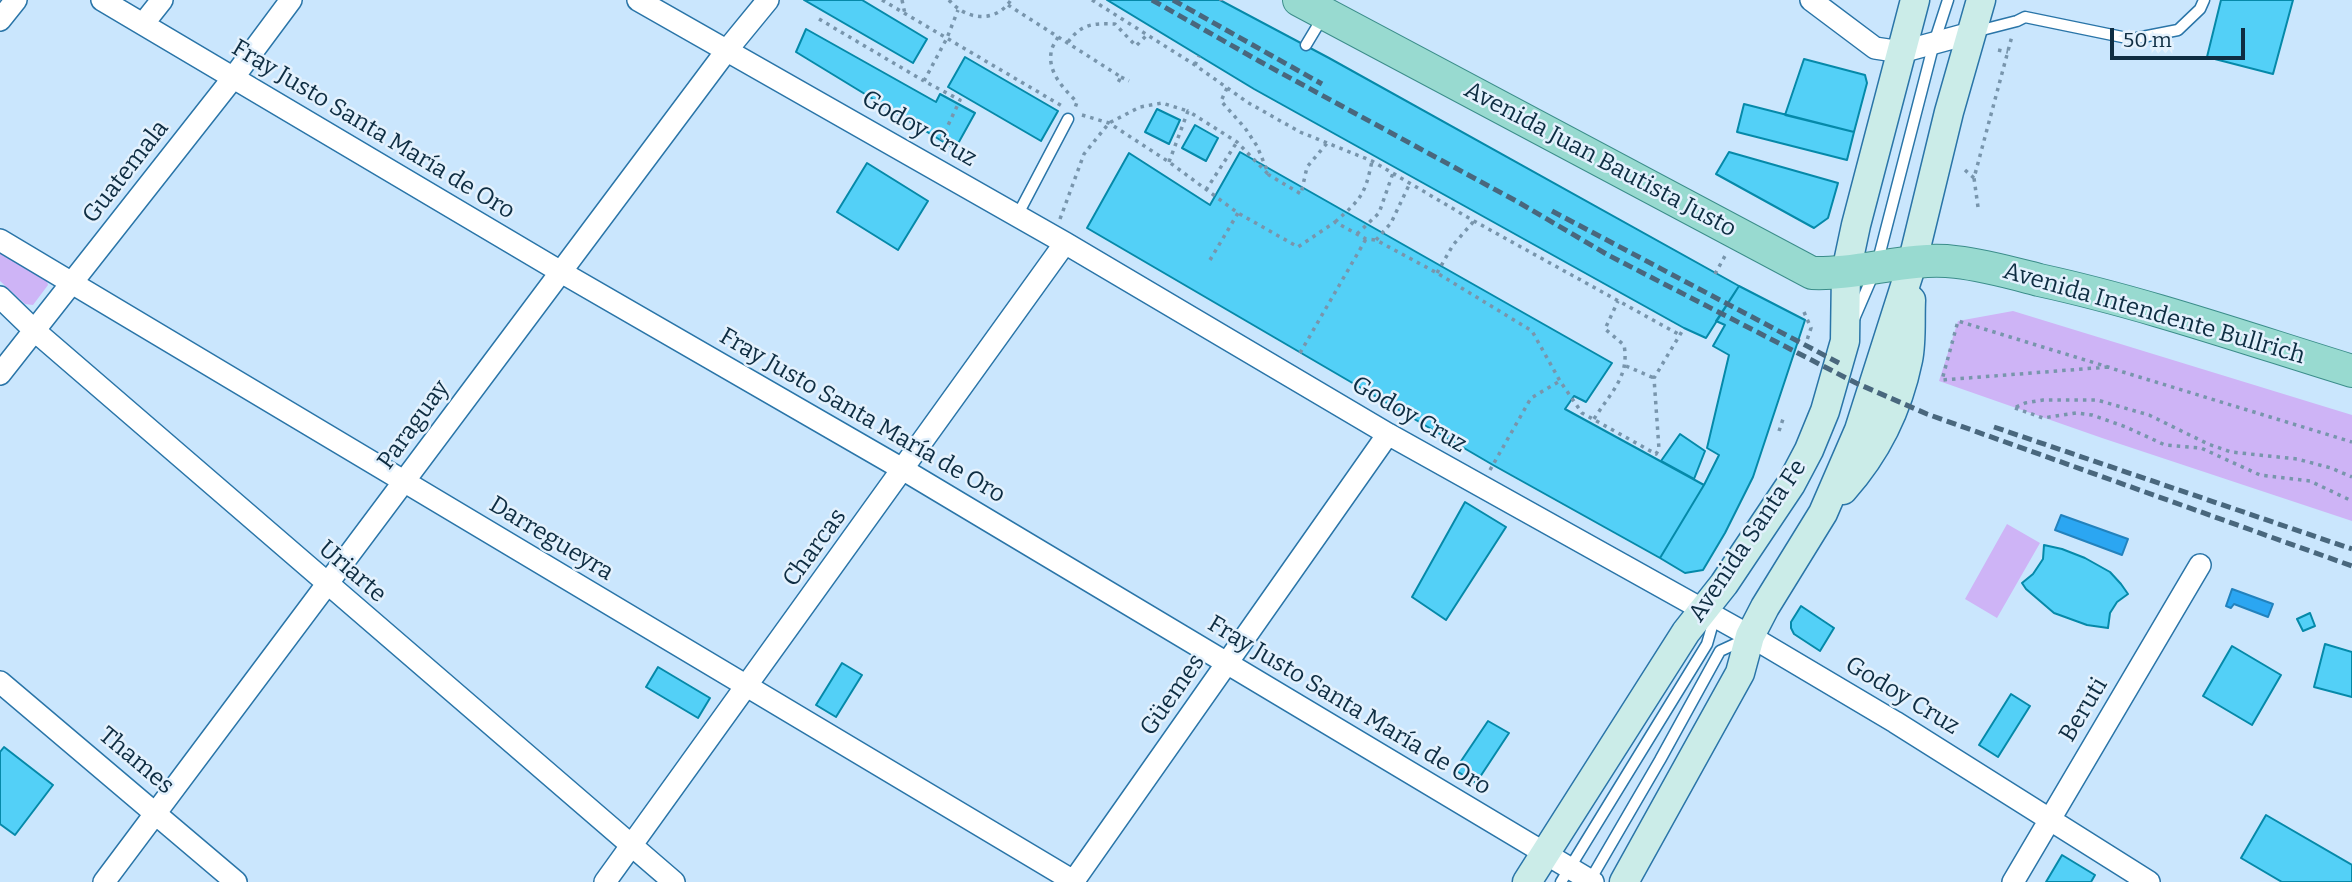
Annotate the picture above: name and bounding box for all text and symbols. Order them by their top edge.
scale bar [2114,14,2249,58]
text: 50 m [2123,27,2172,53]
street label: Fray Justo Santa María de Oro [226,34,520,226]
street label: Avenida Juan Bautista Justo [1459,76,1741,244]
street label: Godoy Cruz [856,85,982,173]
street label: Guatemala [77,115,175,229]
street label: Avenida Intendente Bullrich [2000,257,2308,371]
street label: Fray Justo Santa María de Oro [714,322,1010,510]
street label: Godoy Cruz [1346,371,1472,459]
street label: Paraguay [372,375,456,475]
street label: Avenida Santa Fe [1683,454,1813,628]
street label: Darregueyra [484,491,618,587]
street label: Charcas [777,503,853,593]
street label: Uriarte [312,535,392,609]
street label: Fray Justo Santa María de Oro [1202,610,1496,802]
street label: Güemes [1135,649,1211,741]
street label: Godoy Cruz [1840,651,1964,741]
street label: Beruti [2054,673,2114,747]
street label: Thames [93,721,179,801]

